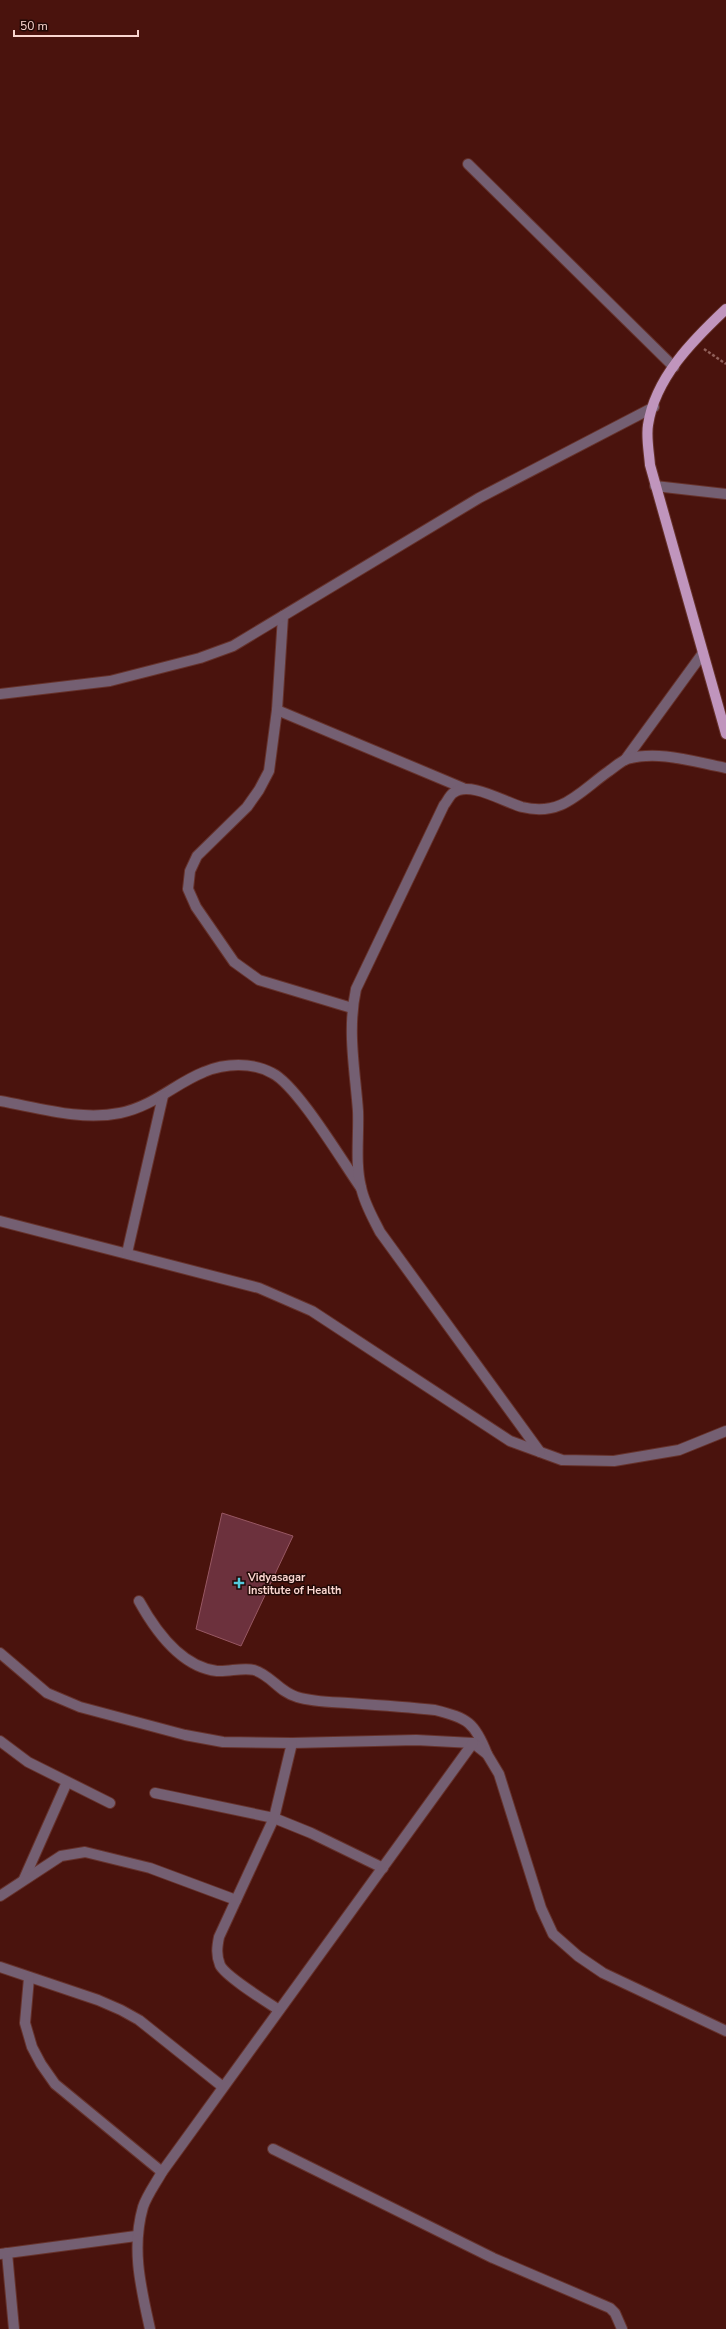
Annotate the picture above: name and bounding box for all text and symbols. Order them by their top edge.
scale bar [14,12,138,38]
text: 50 m [20,18,48,34]
place label: Vidyasagar Institute of Health [247,1570,341,1598]
marker: Vidyasagar Institute of Health [233,1577,245,1589]

